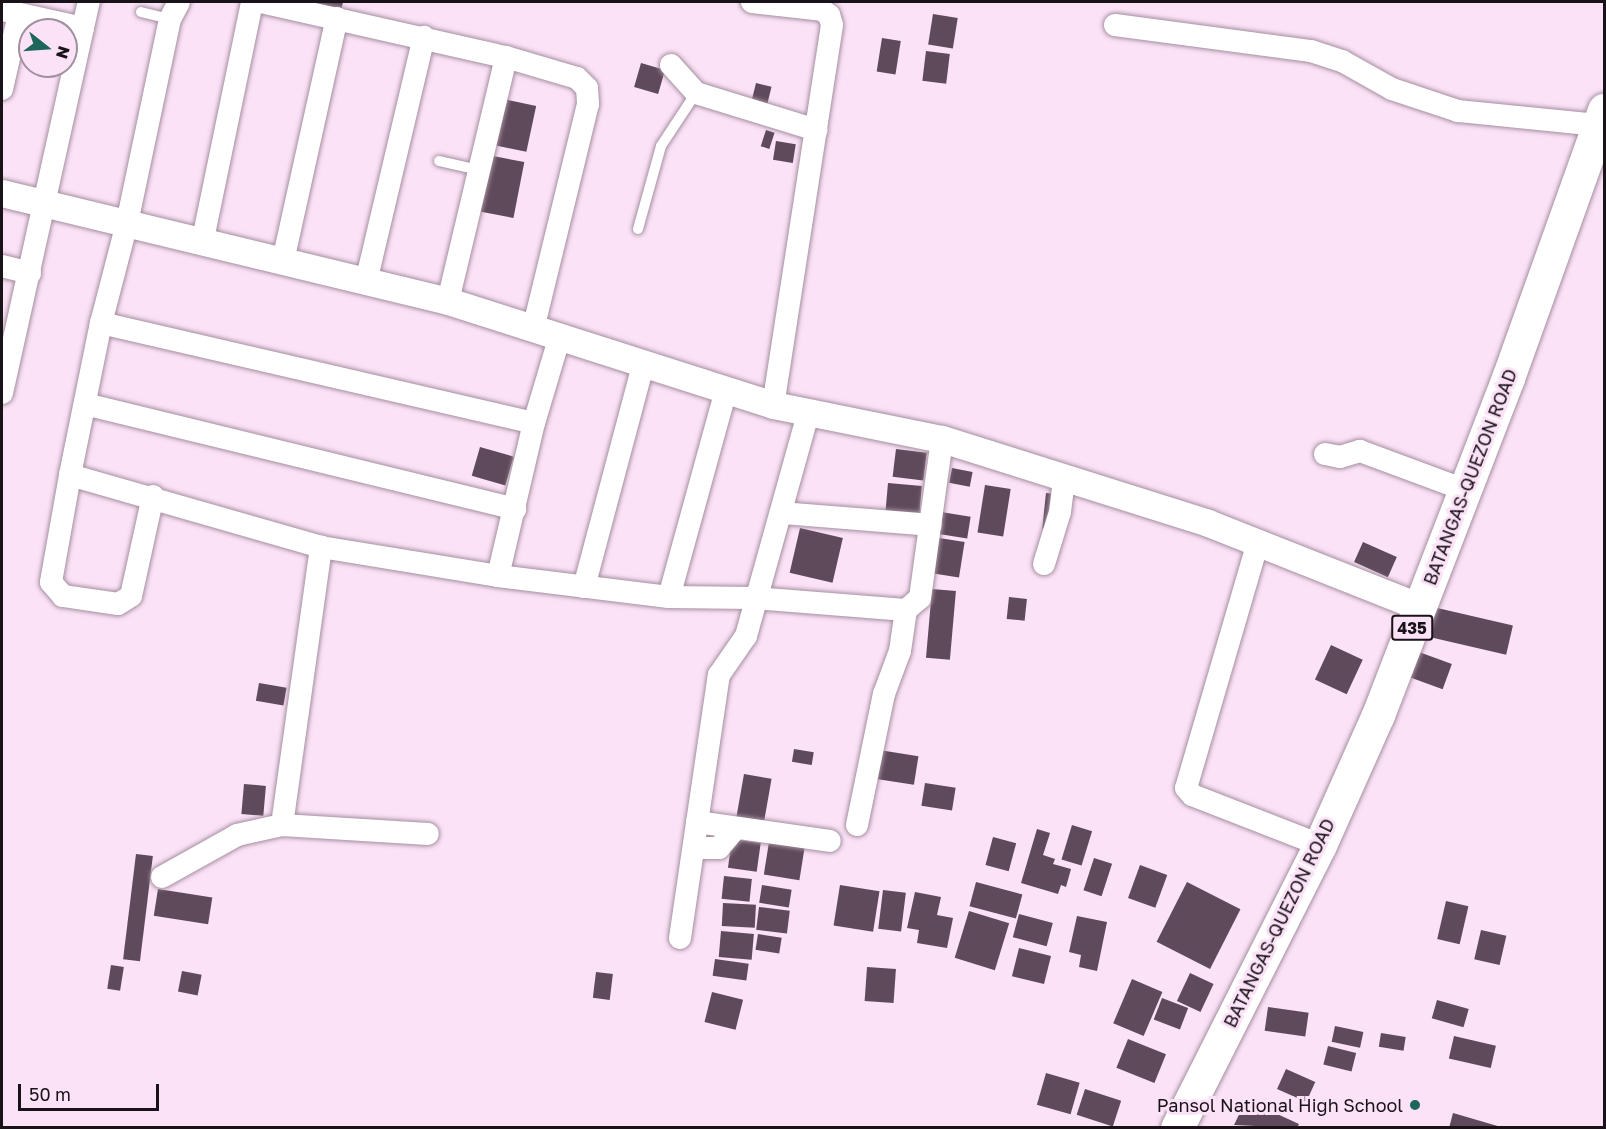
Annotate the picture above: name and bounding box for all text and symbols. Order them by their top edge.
north arrow [18,18,78,78]
text: N [52,44,75,61]
street label: BATANGAS-QUEZON ROAD [1419,366,1521,588]
road number: 435 [1391,615,1433,641]
street label: BATANGAS-QUEZON ROAD [1219,815,1339,1031]
scale bar [21,1072,162,1110]
text: 50 m [29,1083,71,1105]
place label: Pansol National High School [1157,1094,1403,1116]
marker: Pansol National High School [1408,1098,1422,1112]

